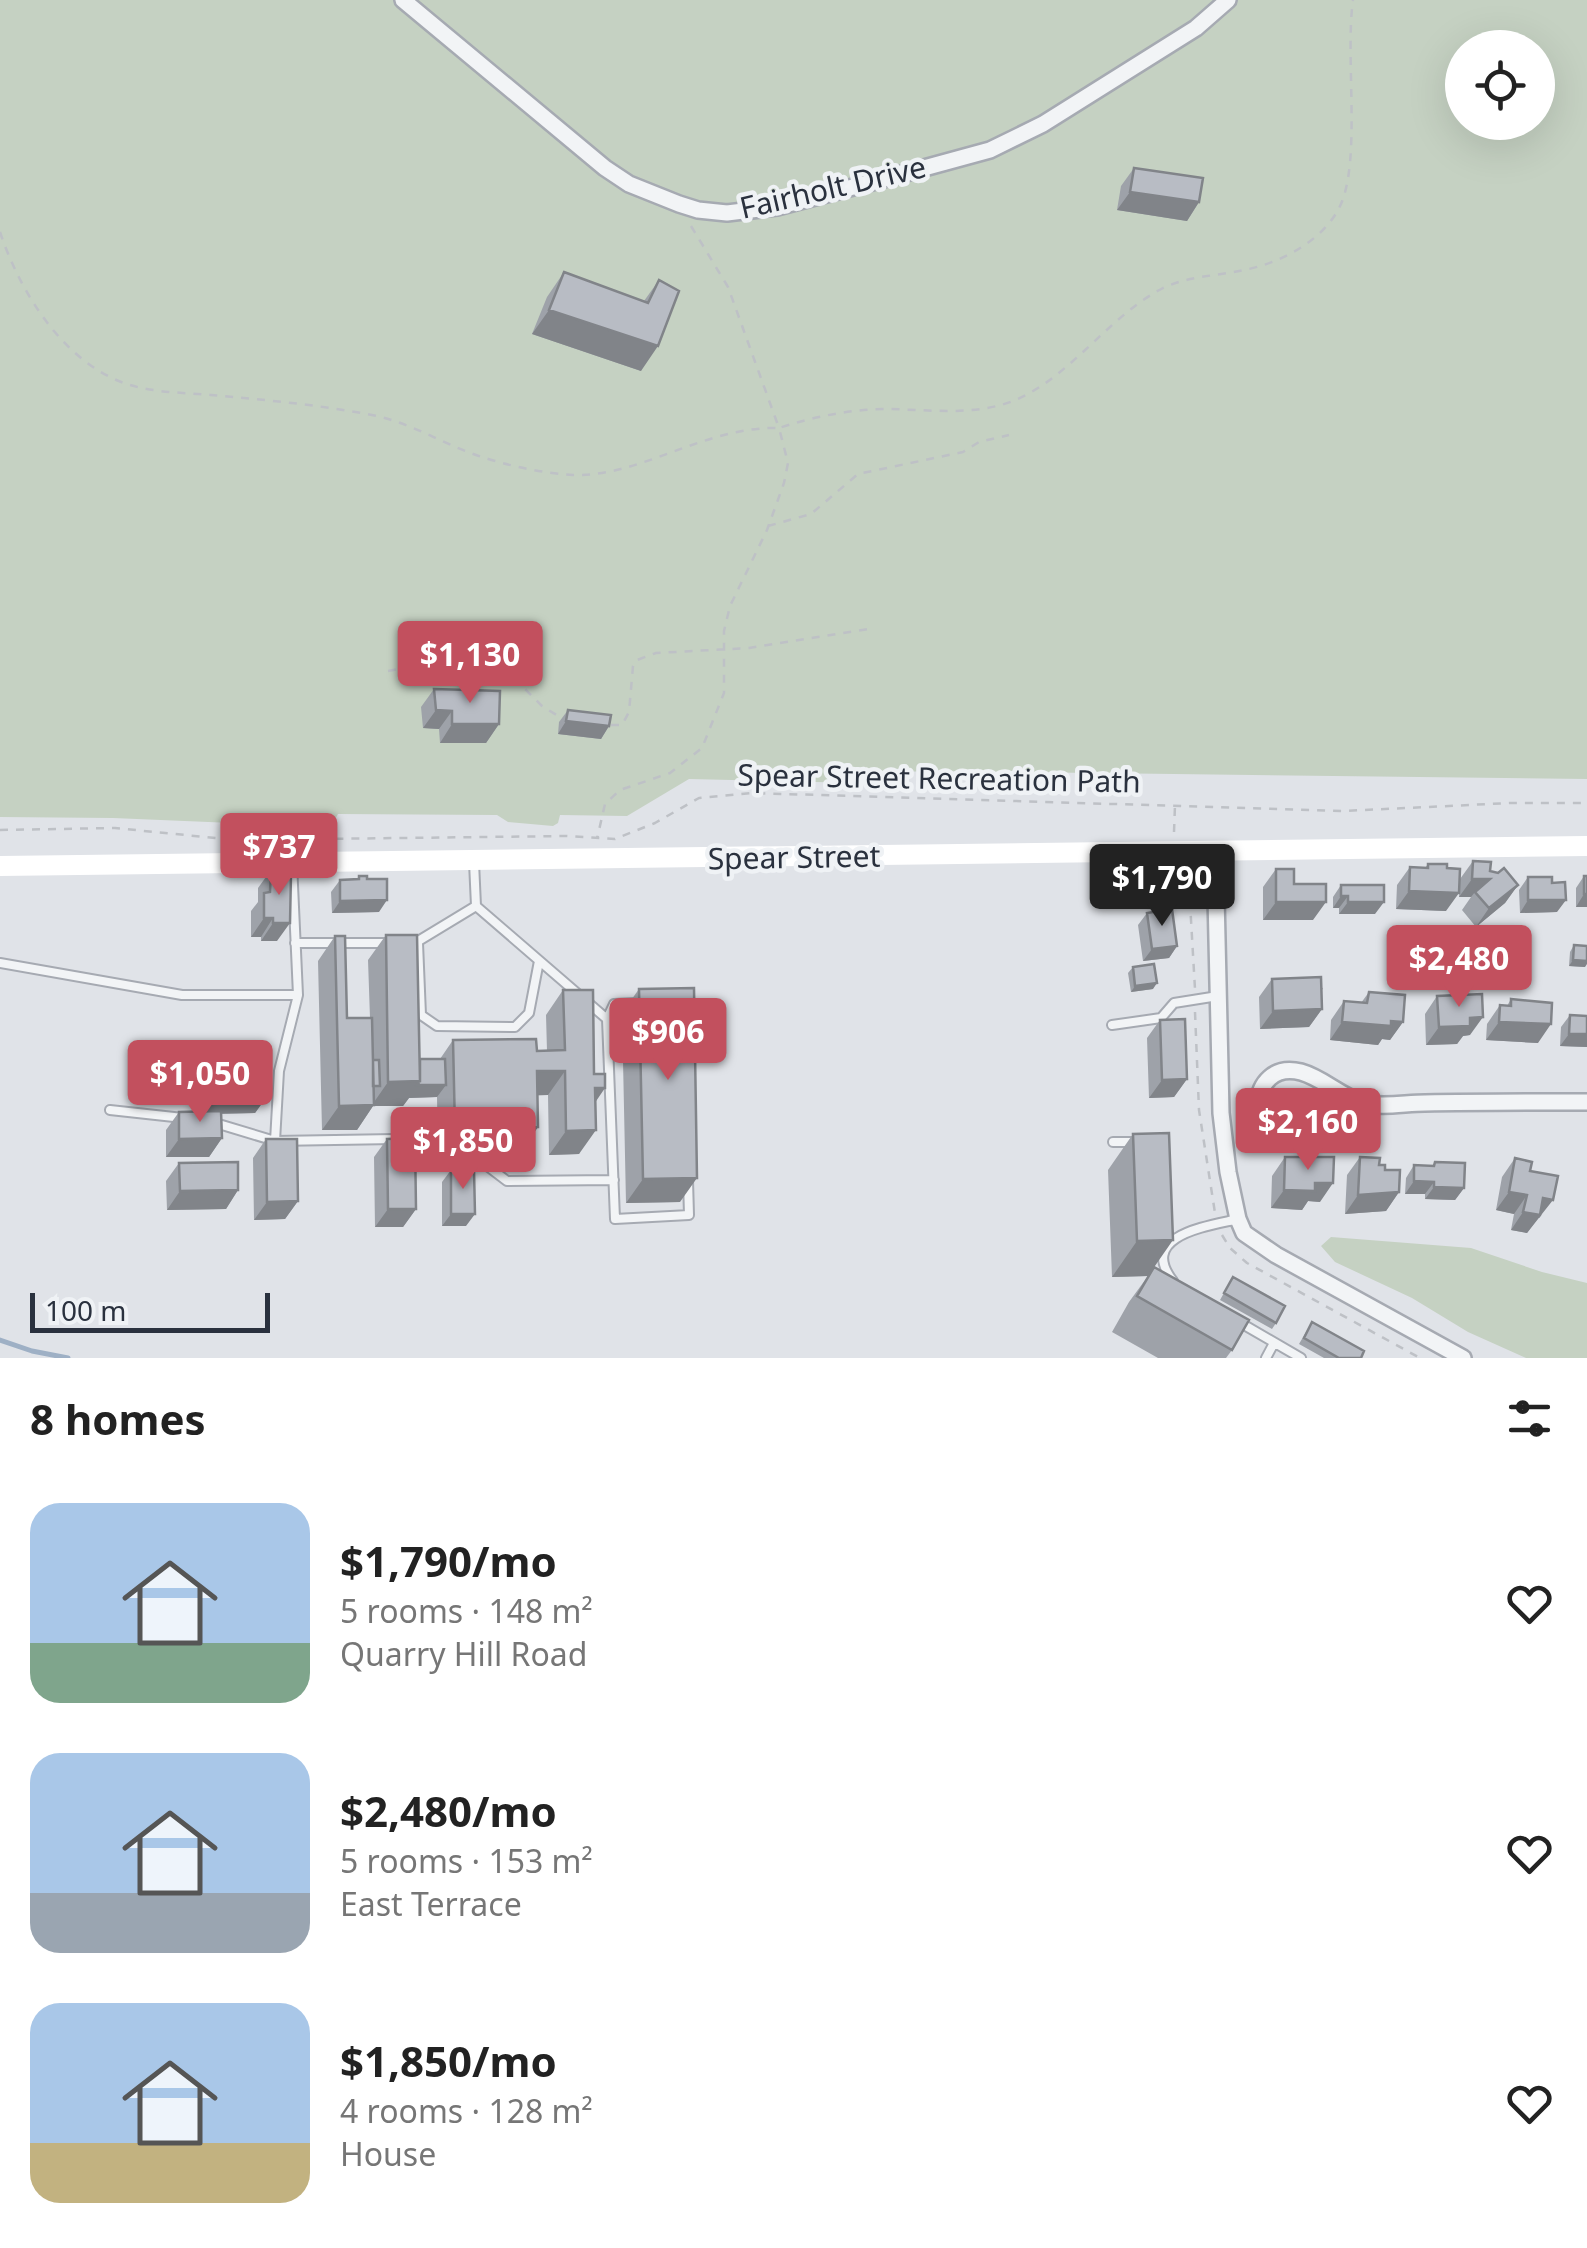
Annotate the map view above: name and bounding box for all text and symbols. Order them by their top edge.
map controls [1445,30,1555,140]
button: locate [1445,30,1555,140]
street label: Fairholt Drive [736,145,930,228]
pin: $1,130 [389,621,551,706]
text: $1,130 [420,632,520,675]
street label: Spear Street Recreation Path [737,753,1141,802]
pin: $737 [220,813,338,898]
text: $737 [242,824,316,867]
street label: Spear Street [707,834,881,879]
pin: $1,790 [1081,844,1243,929]
text: $1,790 [1112,855,1212,898]
pin: $2,480 [1378,925,1540,1010]
text: $2,480 [1409,936,1509,979]
pin: $906 [609,998,727,1083]
text: $906 [631,1009,705,1052]
pin: $1,050 [119,1040,281,1125]
text: $1,050 [150,1051,250,1094]
pin: $2,160 [1227,1088,1389,1173]
text: $2,160 [1258,1099,1358,1142]
pin: $1,850 [382,1107,544,1192]
text: $1,850 [413,1118,513,1161]
scale bar [30,1288,270,1332]
text: 100 m [45,1291,127,1329]
text: 8 homes [30,1390,206,1447]
icon: filters [1502,1391,1557,1446]
text: $1,790/mo [340,1532,557,1589]
icon: home [110,1543,230,1663]
icon: heart [1502,1576,1557,1631]
text: 5 rooms · 148 m² [340,1589,593,1632]
text: Quarry Hill Road [340,1632,588,1675]
text: $2,480/mo [340,1782,557,1839]
icon: home [110,1793,230,1913]
icon: heart [1502,1826,1557,1881]
text: 5 rooms · 153 m² [340,1839,593,1882]
text: East Terrace [340,1882,522,1925]
text: $1,850/mo [340,2032,557,2089]
icon: home [110,2043,230,2163]
icon: heart [1502,2076,1557,2131]
text: 4 rooms · 128 m² [340,2089,593,2132]
text: House [340,2132,436,2175]

